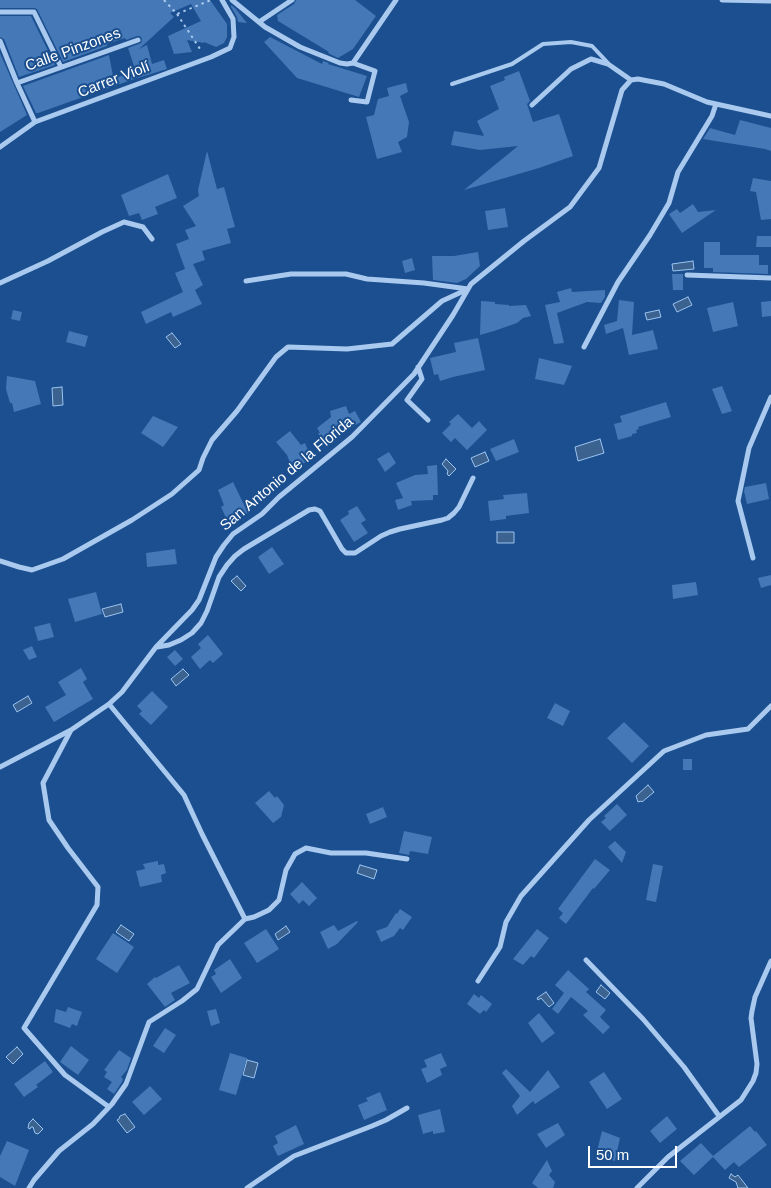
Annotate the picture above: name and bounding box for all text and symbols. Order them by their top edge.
street label: Calle Pinzones [23,24,123,76]
street label: Carrer Violí [75,58,153,102]
street label: San Antonio de la Florida [217,413,357,535]
scale bar [591,1136,680,1168]
text: 50 m [596,1146,629,1163]

